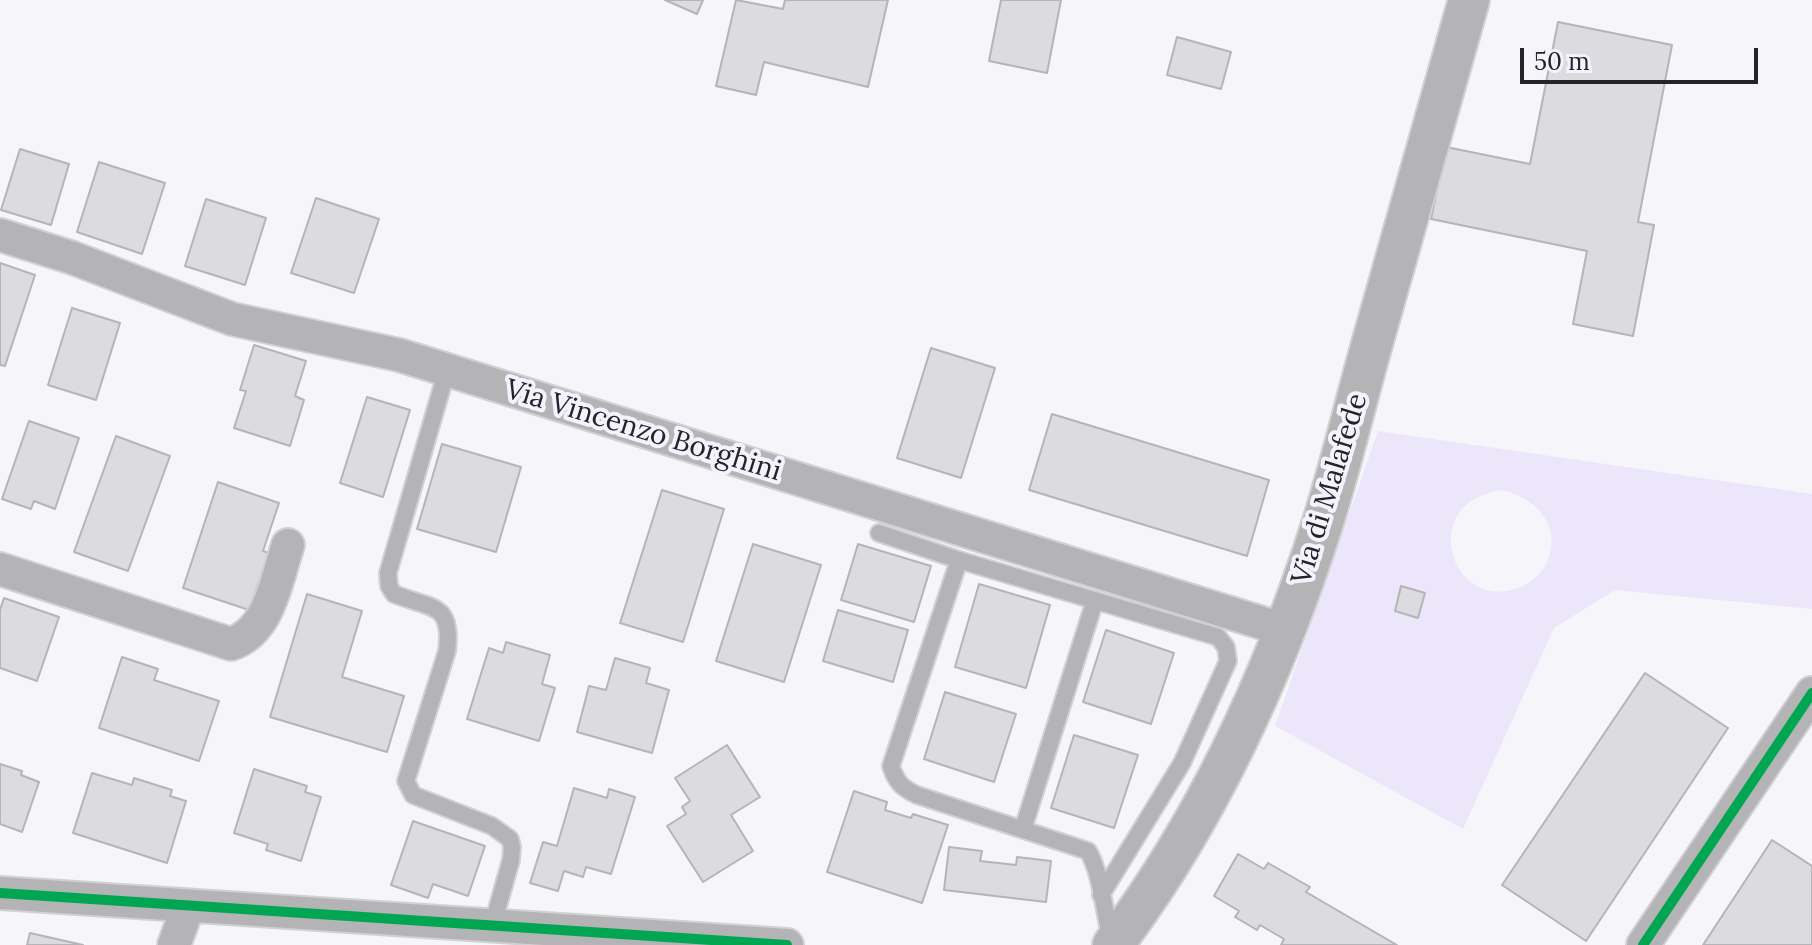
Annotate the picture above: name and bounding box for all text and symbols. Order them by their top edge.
scale bar [1524,32,1762,82]
text: 50 m [1534,46,1590,77]
street label: Via Vincenzo Borghini [501,373,785,489]
street label: Via di Malafede [1285,389,1375,589]

